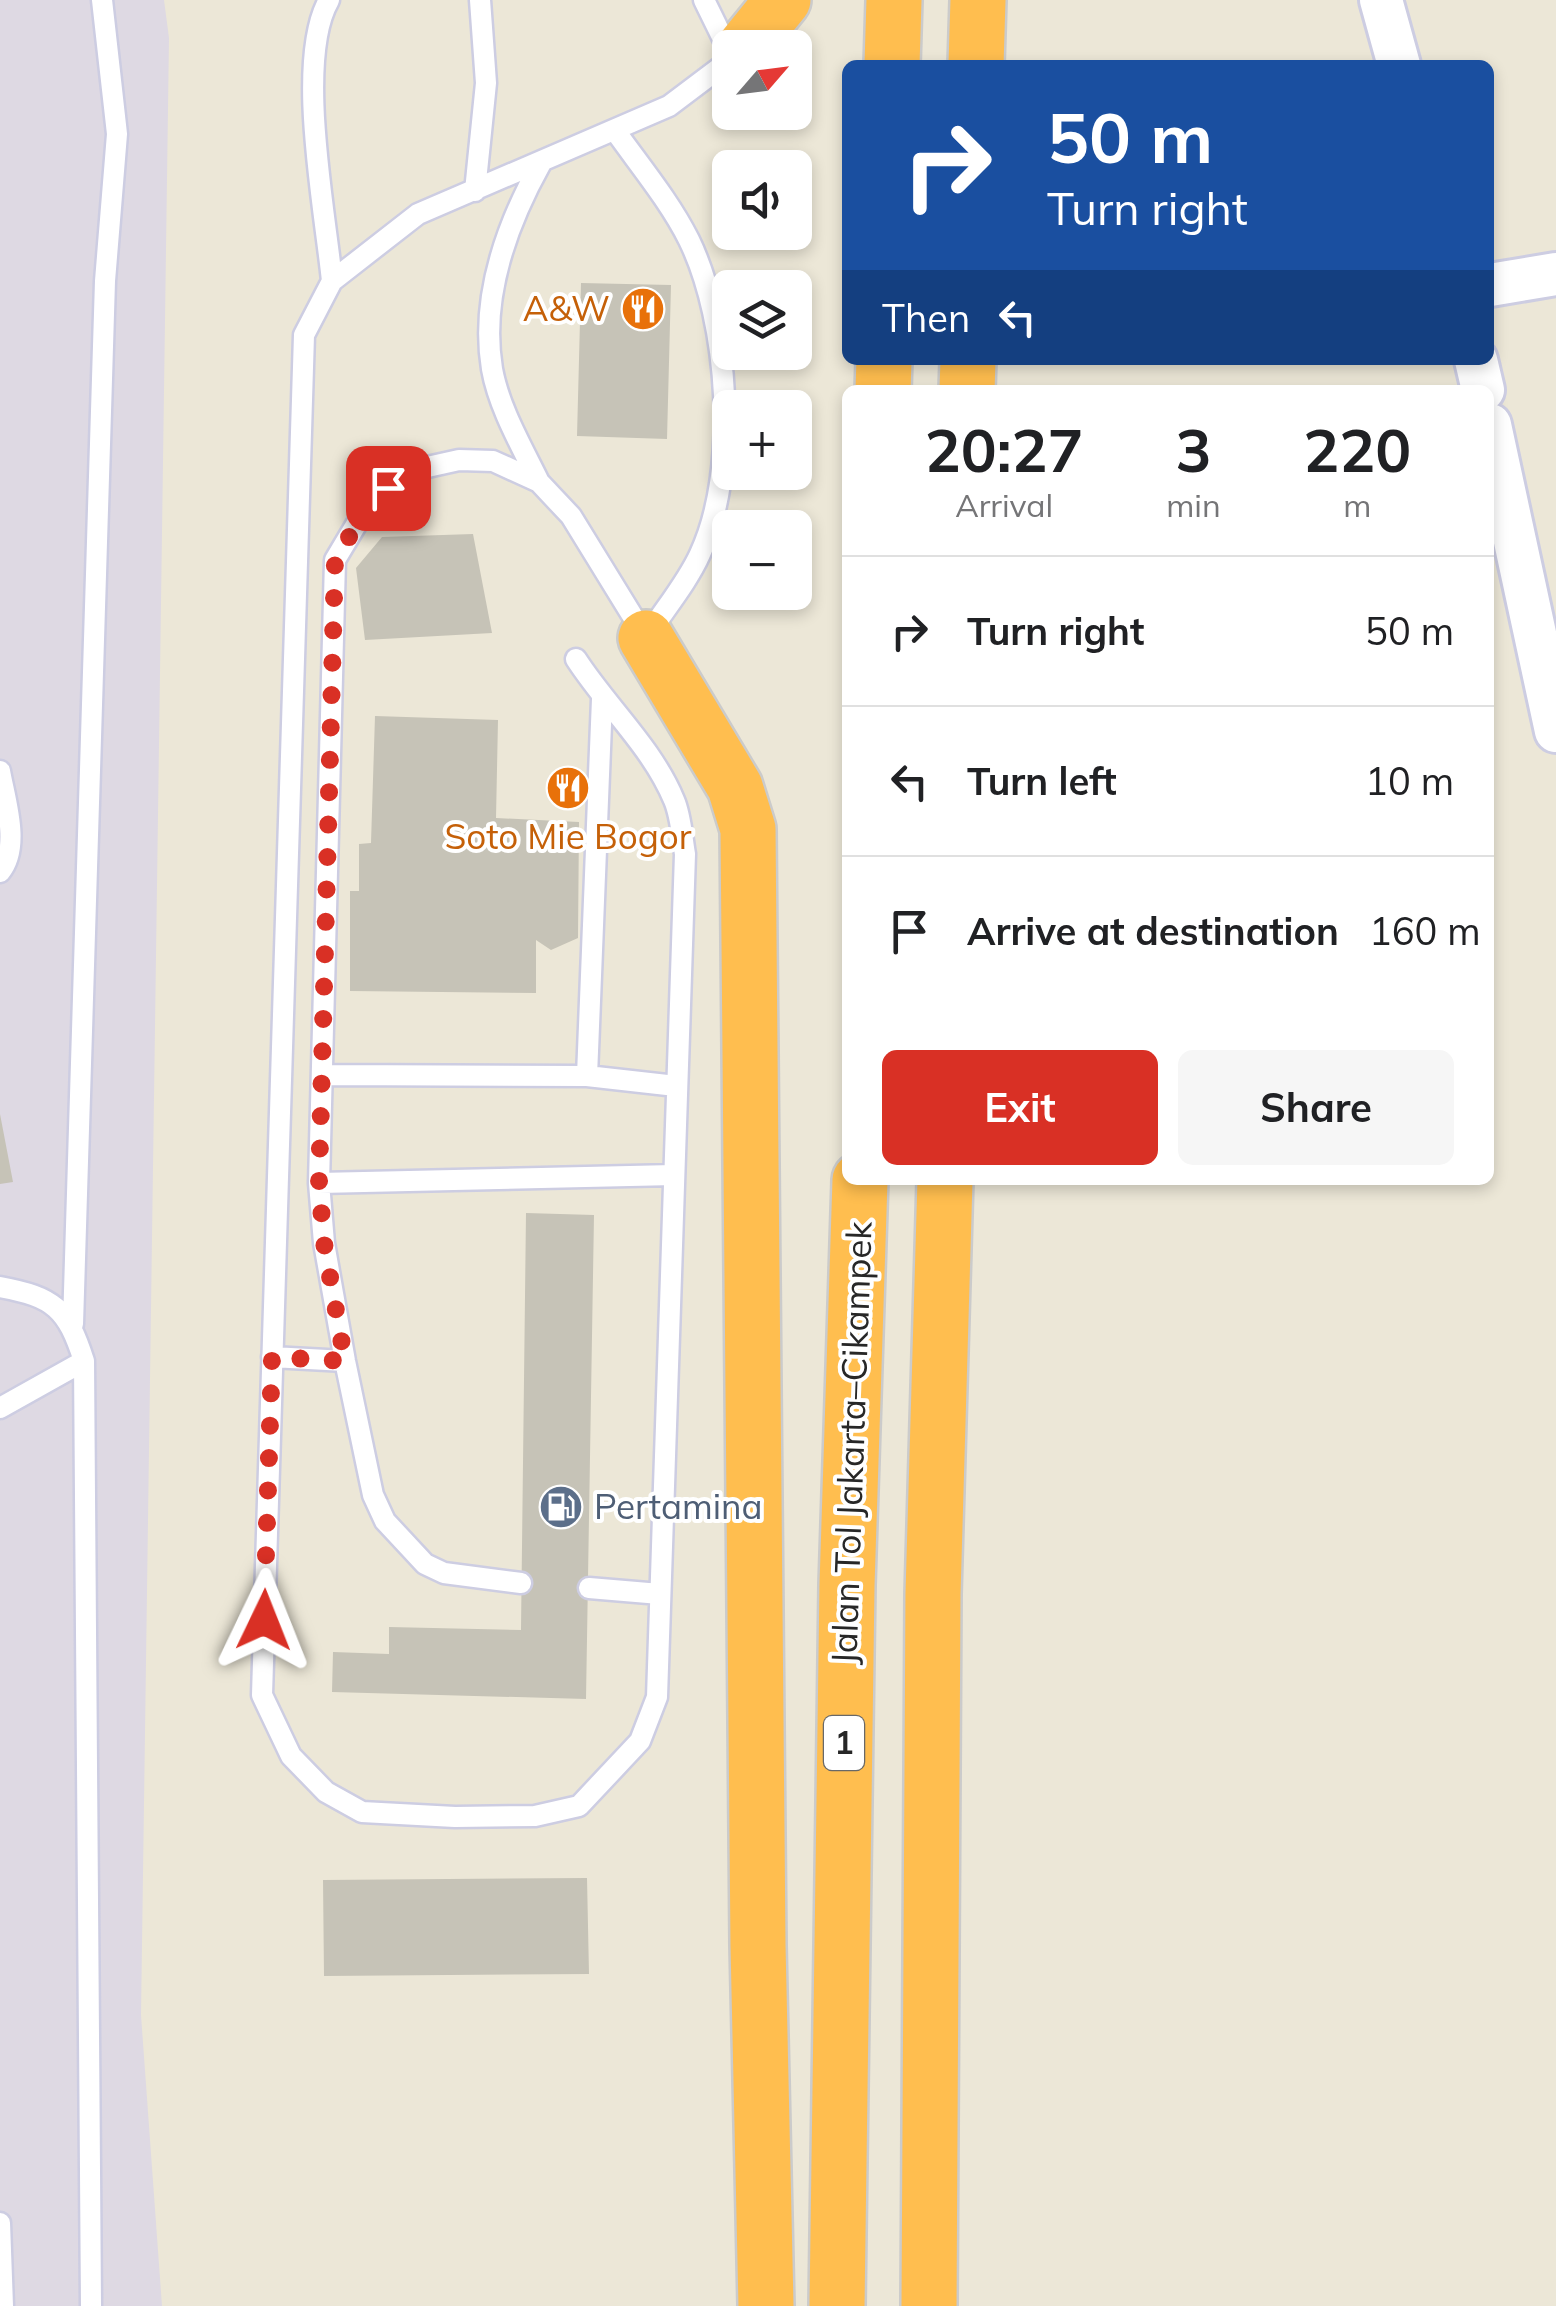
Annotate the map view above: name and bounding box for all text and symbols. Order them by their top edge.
north arrow [712,30,812,130]
map controls [712,30,812,610]
text: 50 m [1047,93,1213,181]
icon: right [882,100,1012,230]
button: sound [712,150,812,250]
text: Turn right [1047,180,1248,236]
button: layers [712,270,812,370]
place label: A&W [523,286,610,330]
restaurant icon: A&W [620,286,666,332]
icon: left [990,290,1045,345]
text: Then [882,294,970,342]
button: + [712,390,812,490]
text: 20:27 [925,412,1084,487]
text: 3 [1175,412,1211,487]
text: 220 [1303,412,1411,487]
pin [346,446,431,531]
icon: arrive [361,461,416,516]
text: Arrival [955,485,1053,525]
text: min [1166,485,1221,525]
text: m [1343,485,1371,525]
button: − [712,510,812,610]
icon: right [882,604,937,659]
text: Turn right [967,607,1144,655]
text: 50 m [1365,607,1454,655]
icon: left [882,754,937,809]
text: Turn left [967,757,1117,805]
text: 10 m [1365,757,1454,805]
restaurant icon: Soto Mie Bogor [545,765,591,811]
place label: Soto Mie Bogor [445,814,692,858]
icon: arrive [882,904,937,959]
text: Arrive at destination [967,907,1339,955]
text: 160 m [1369,907,1481,955]
button: Exit [882,1050,1158,1165]
button: Share [1178,1050,1454,1165]
street label: Jalan Tol Jakarta–Cikampek [821,1220,881,1665]
fuel station icon: Pertamina [538,1484,584,1530]
place label: Pertamina [594,1484,763,1528]
position arrow [212,1568,316,1672]
road number: 1 [824,1716,864,1770]

